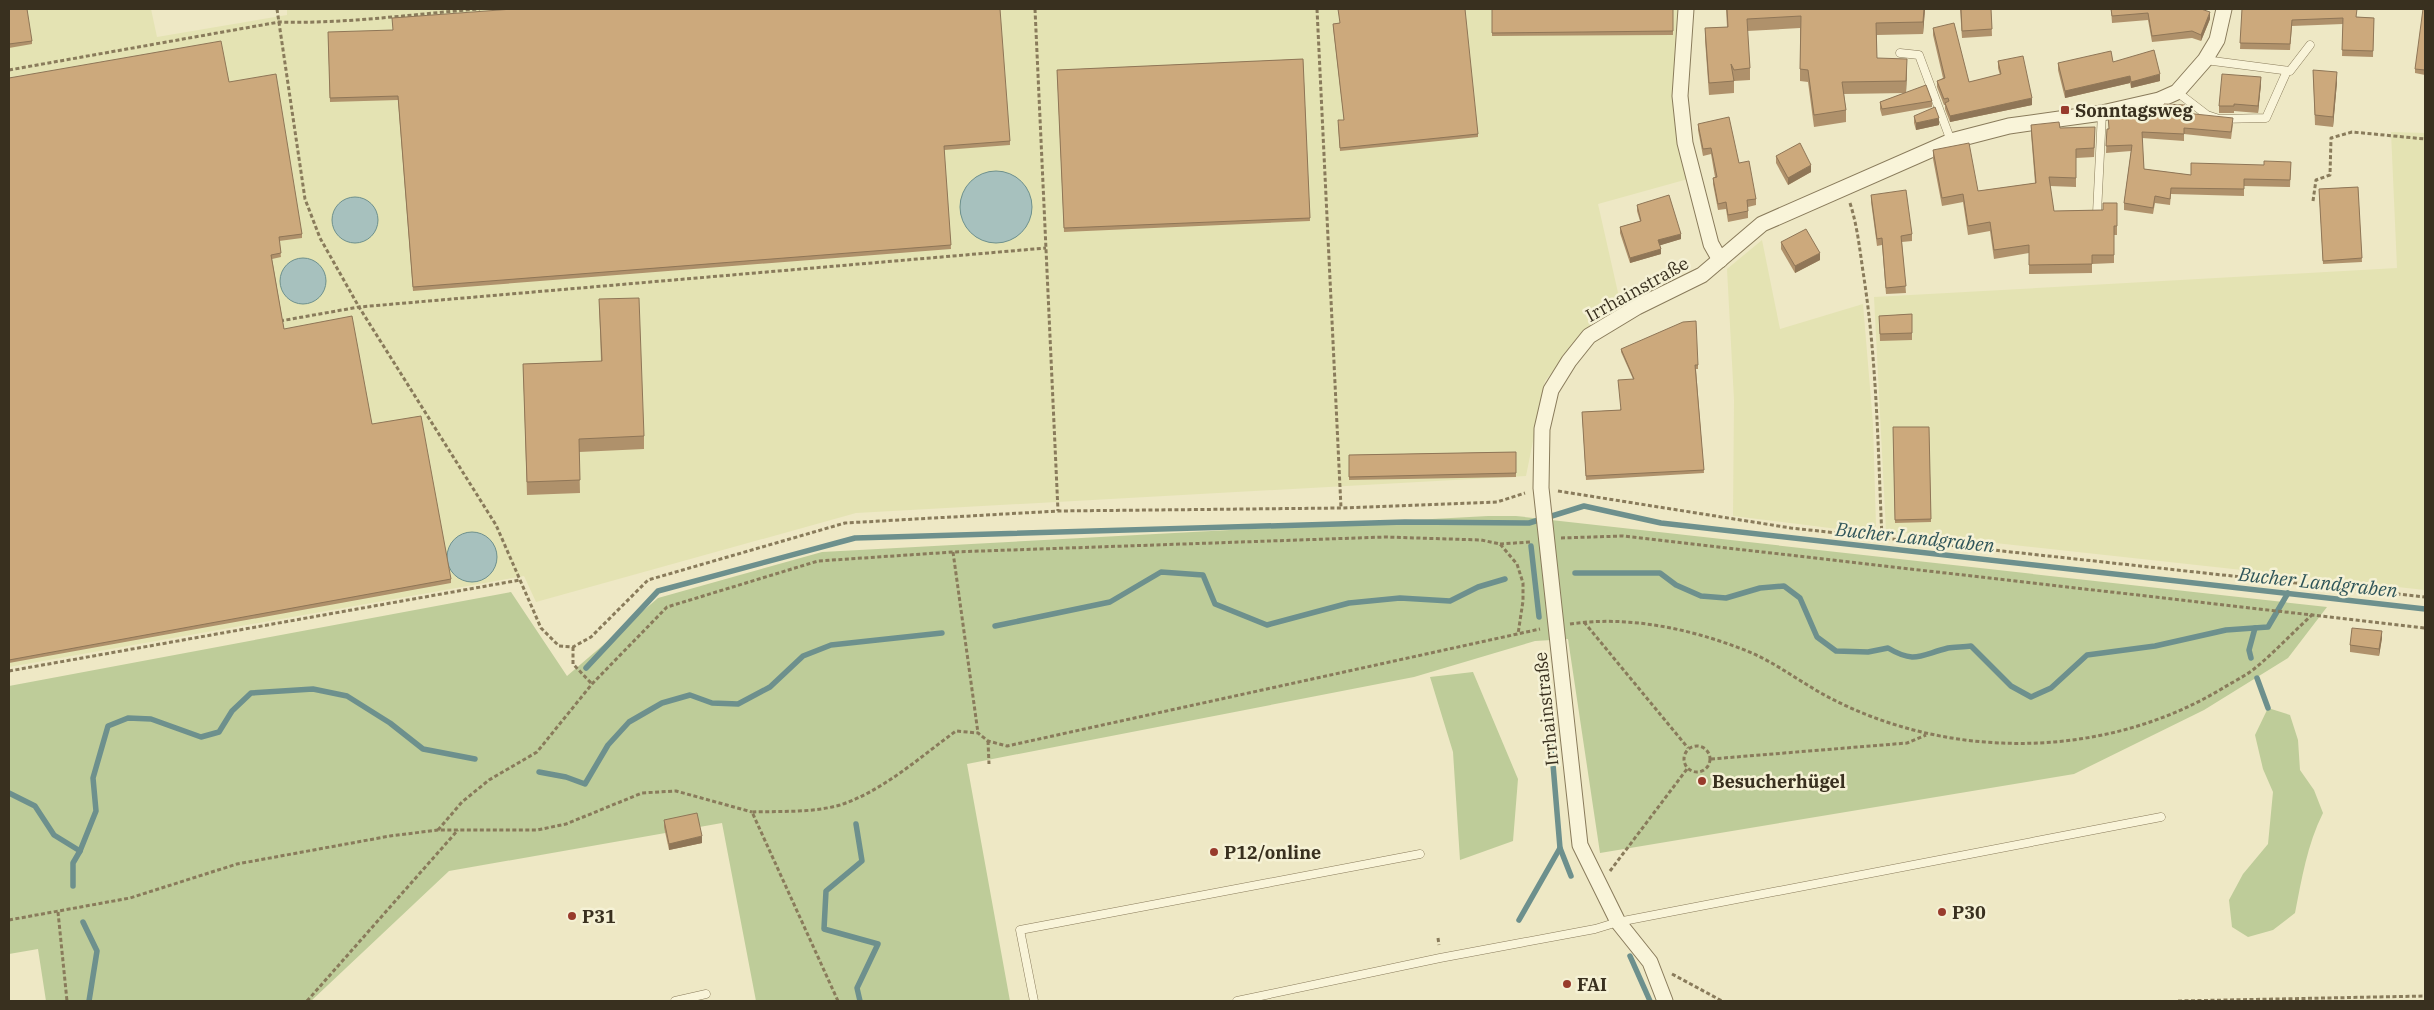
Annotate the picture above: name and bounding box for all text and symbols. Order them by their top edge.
place label: Sonntagsweg [2075,99,2193,122]
marker: Sonntagsweg [2059,104,2071,116]
street label: Irrhainstraße [1581,251,1693,327]
water label: Bucher Landgraben [1833,517,1996,557]
water label: Bucher Landgraben [2236,562,2399,602]
street label: Irrhainstraße [1529,651,1563,767]
place label: Besucherhügel [1712,770,1846,793]
marker: Besucherhügel [1696,775,1708,787]
place label: P12/online [1224,841,1321,864]
marker: P12/online [1208,846,1220,858]
place label: P30 [1952,901,1986,924]
place label: P31 [582,905,616,928]
marker: P30 [1936,906,1948,918]
marker: P31 [566,910,578,922]
place label: FAI [1577,973,1607,996]
marker: FAI [1561,978,1573,990]

